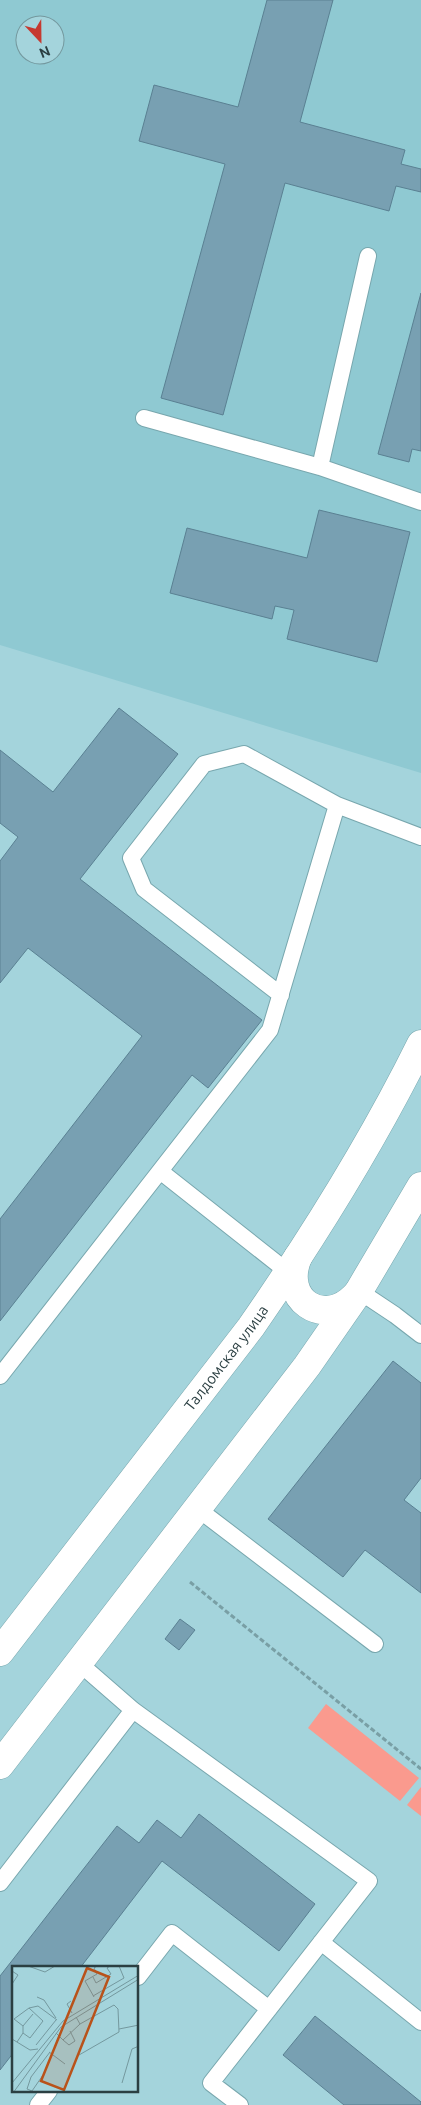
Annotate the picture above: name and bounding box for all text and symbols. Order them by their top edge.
north arrow [15,15,65,65]
text: N [37,43,53,61]
street label: Талдомская улица [181,1302,271,1414]
inset map [12,1966,139,2092]

